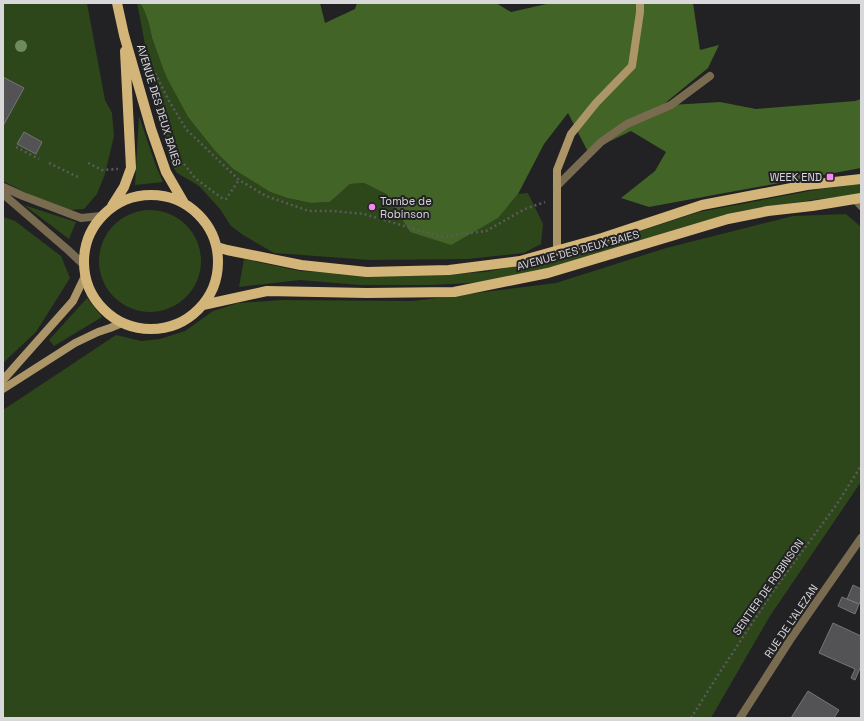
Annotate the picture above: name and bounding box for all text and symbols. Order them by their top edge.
street label: AVENUE DES DEUX BAIES [134,42,184,168]
place label: WEEK END [770,170,822,184]
marker: WEEK END [825,172,835,182]
place label: Tombe de Robinson [380,194,432,221]
marker: Tombe de Robinson [367,202,377,212]
street label: AVENUE DES DEUX BAIES [515,227,641,273]
street label: SENTIER DE ROBINSON [729,536,807,638]
street label: RUE DE L'ALEZAN [761,581,821,661]

